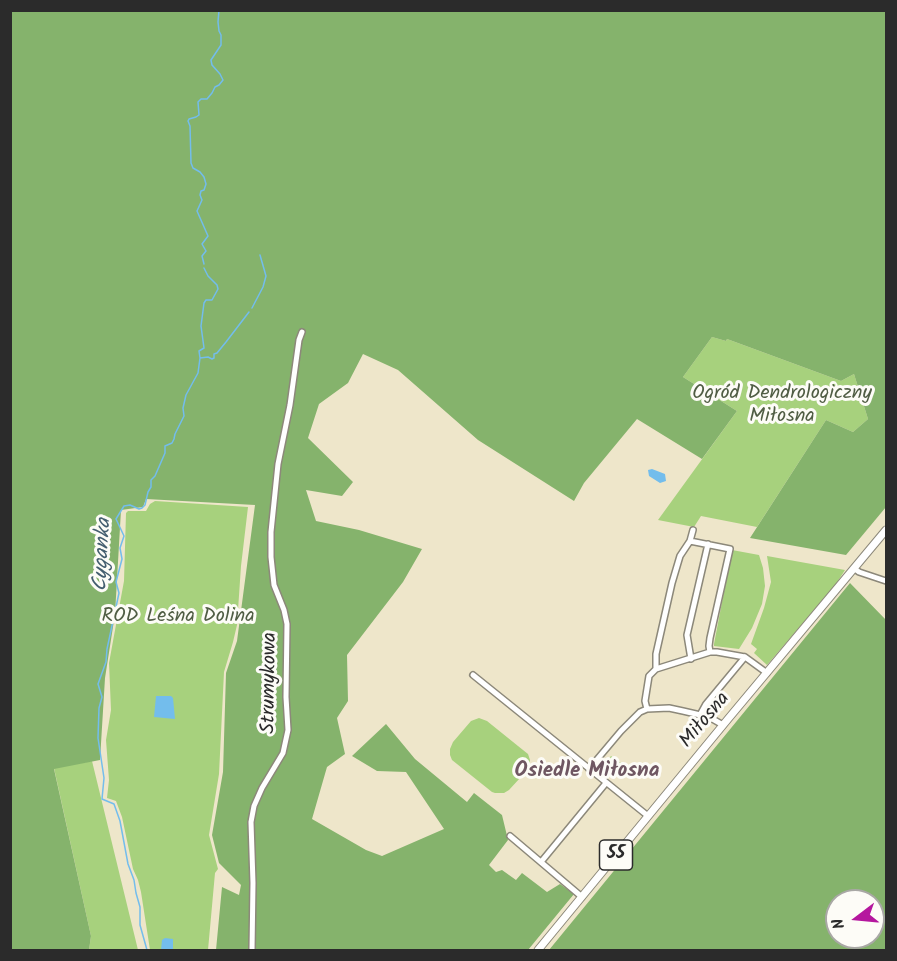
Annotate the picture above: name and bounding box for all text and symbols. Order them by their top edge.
park label: Ogród Dendrologiczny Miłosna [692,383,872,430]
water label: Cyganka [90,518,118,592]
park label: ROD Leśna Dolina [101,606,255,630]
street label: Strumykowa [258,632,284,734]
street label: Miłosna [676,688,736,754]
district label: Osiedle Miłosna [515,759,659,785]
road number: 55 [600,840,632,870]
north arrow [825,889,885,949]
text: N [826,915,853,932]

